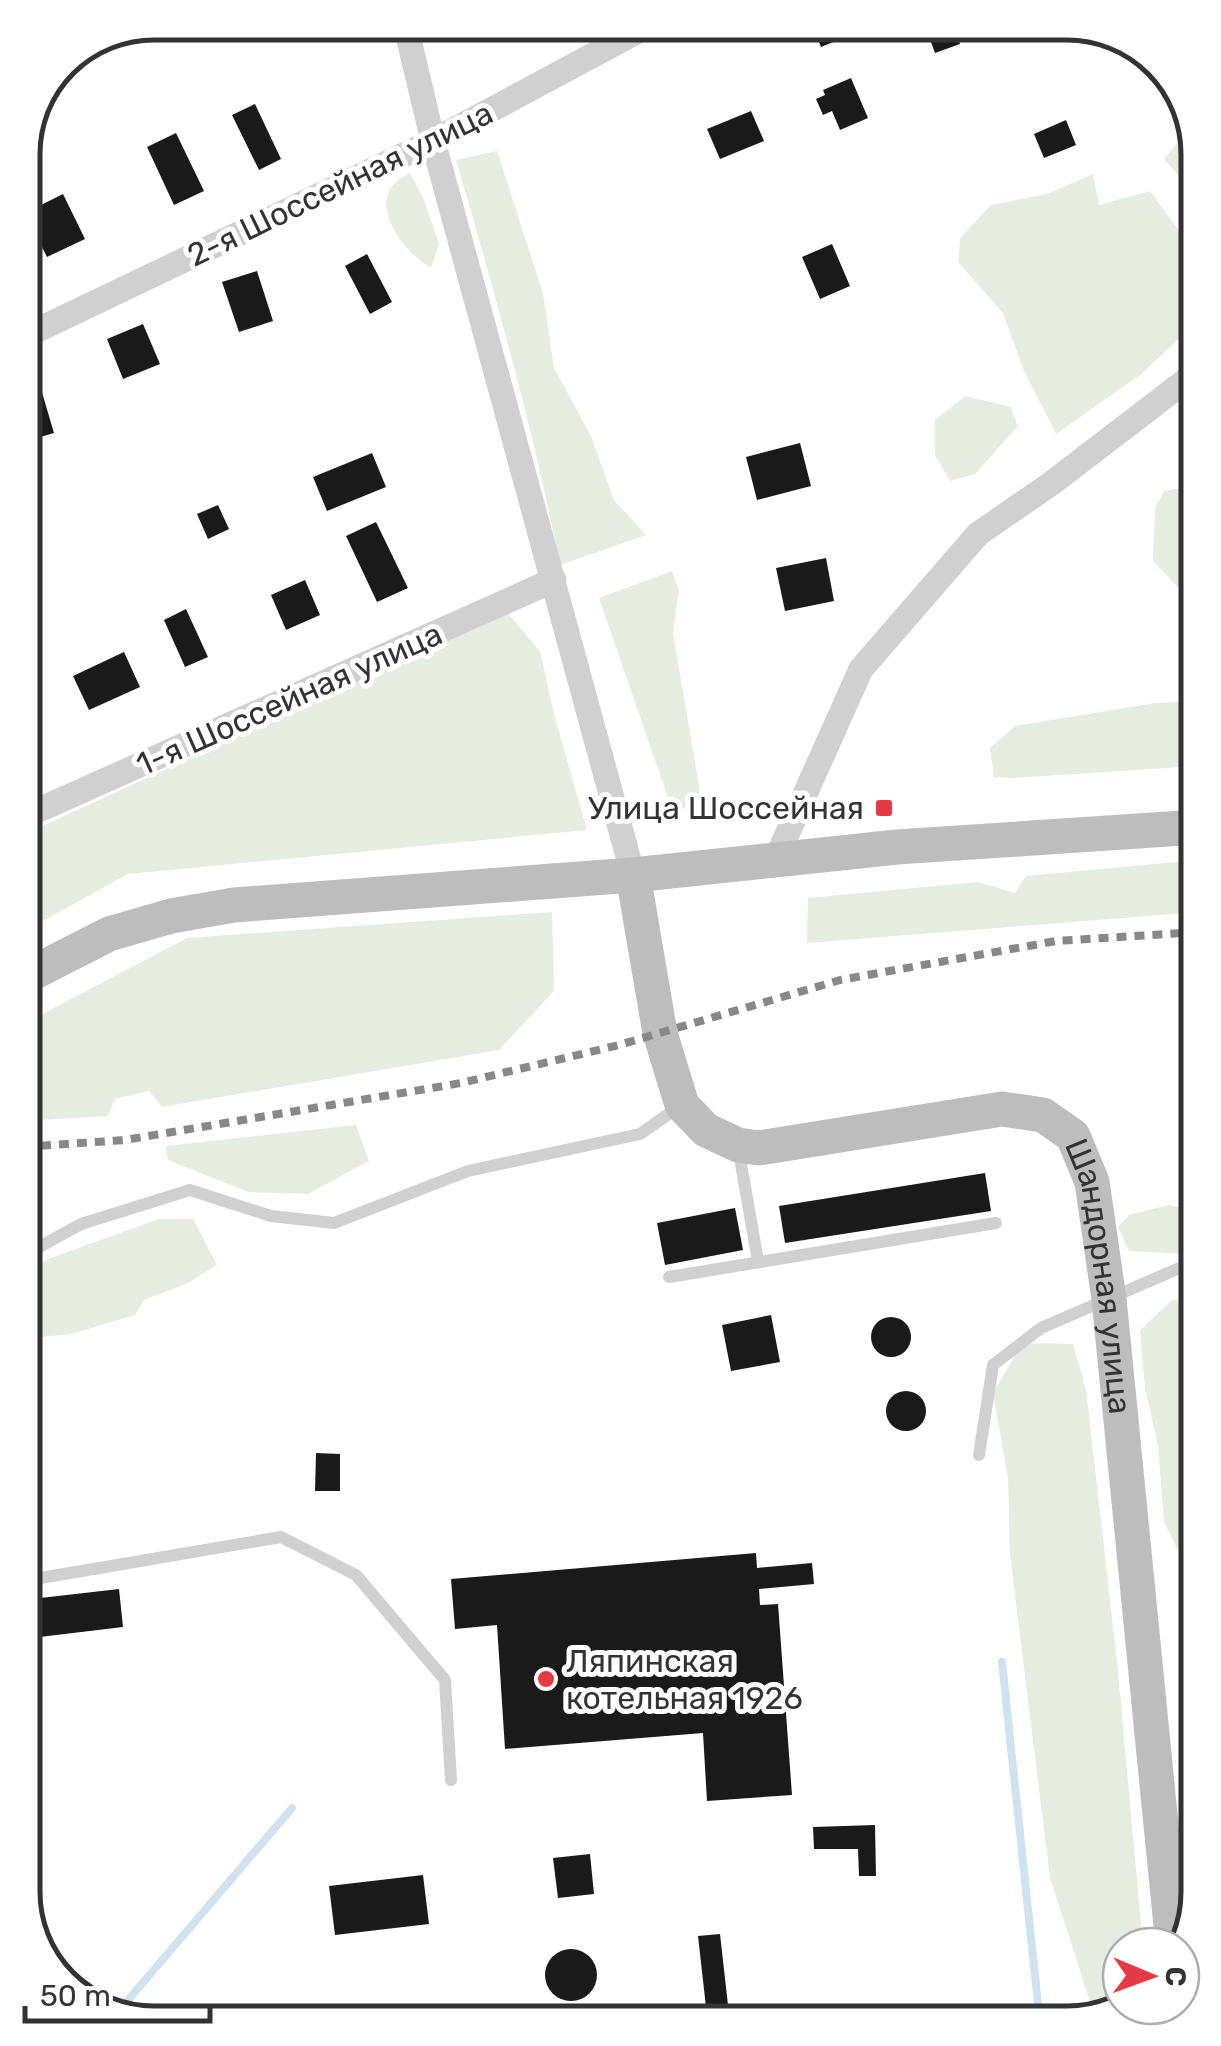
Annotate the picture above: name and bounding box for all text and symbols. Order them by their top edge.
street label: 2-я Шоссейная улица [181,93,499,275]
street label: 1-я Шоссейная улица [130,614,448,784]
place label: Улица Шоссейная [588,789,864,827]
marker: Улица Шоссейная [873,797,895,819]
street label: Шандорная улица [1057,1133,1139,1416]
place label: Ляпинская котельная 1926 [566,1642,803,1717]
marker: Ляпинская котельная 1926 [535,1668,557,1690]
north arrow [1101,1926,1201,2026]
scale bar [25,1961,210,2023]
text: С [1159,1966,1192,1987]
text: 50 m [40,1978,111,2014]

